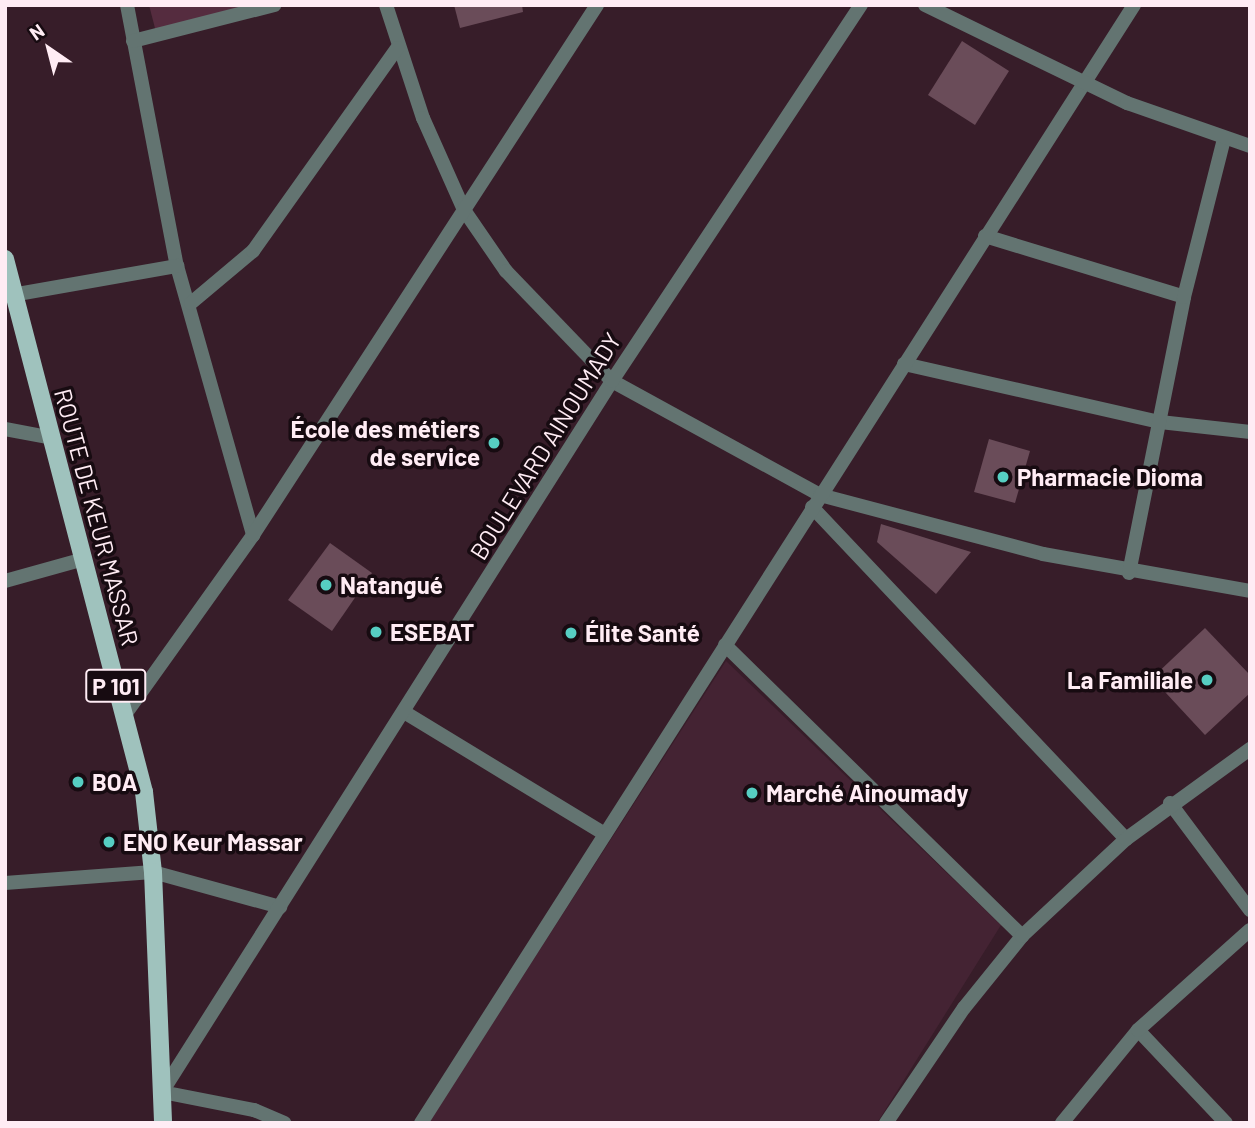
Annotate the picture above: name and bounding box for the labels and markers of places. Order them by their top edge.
place label: École des métiers de service [291,415,480,471]
marker: École des métiers de service [486,435,502,451]
place label: Pharmacie Dioma [1017,463,1203,491]
marker: Pharmacie Dioma [995,469,1011,485]
place label: Natangué [340,571,443,599]
marker: Natangué [318,577,334,593]
place label: ESEBAT [390,618,474,646]
place label: Élite Santé [585,619,700,647]
marker: ESEBAT [368,624,384,640]
marker: Élite Santé [563,625,579,641]
place label: La Familiale [1067,666,1193,694]
marker: La Familiale [1199,672,1215,688]
place label: BOA [92,768,137,796]
marker: BOA [70,774,86,790]
place label: Marché Ainoumady [766,779,969,807]
marker: Marché Ainoumady [744,785,760,801]
place label: ENO Keur Massar [123,828,303,856]
marker: ENO Keur Massar [101,834,117,850]

